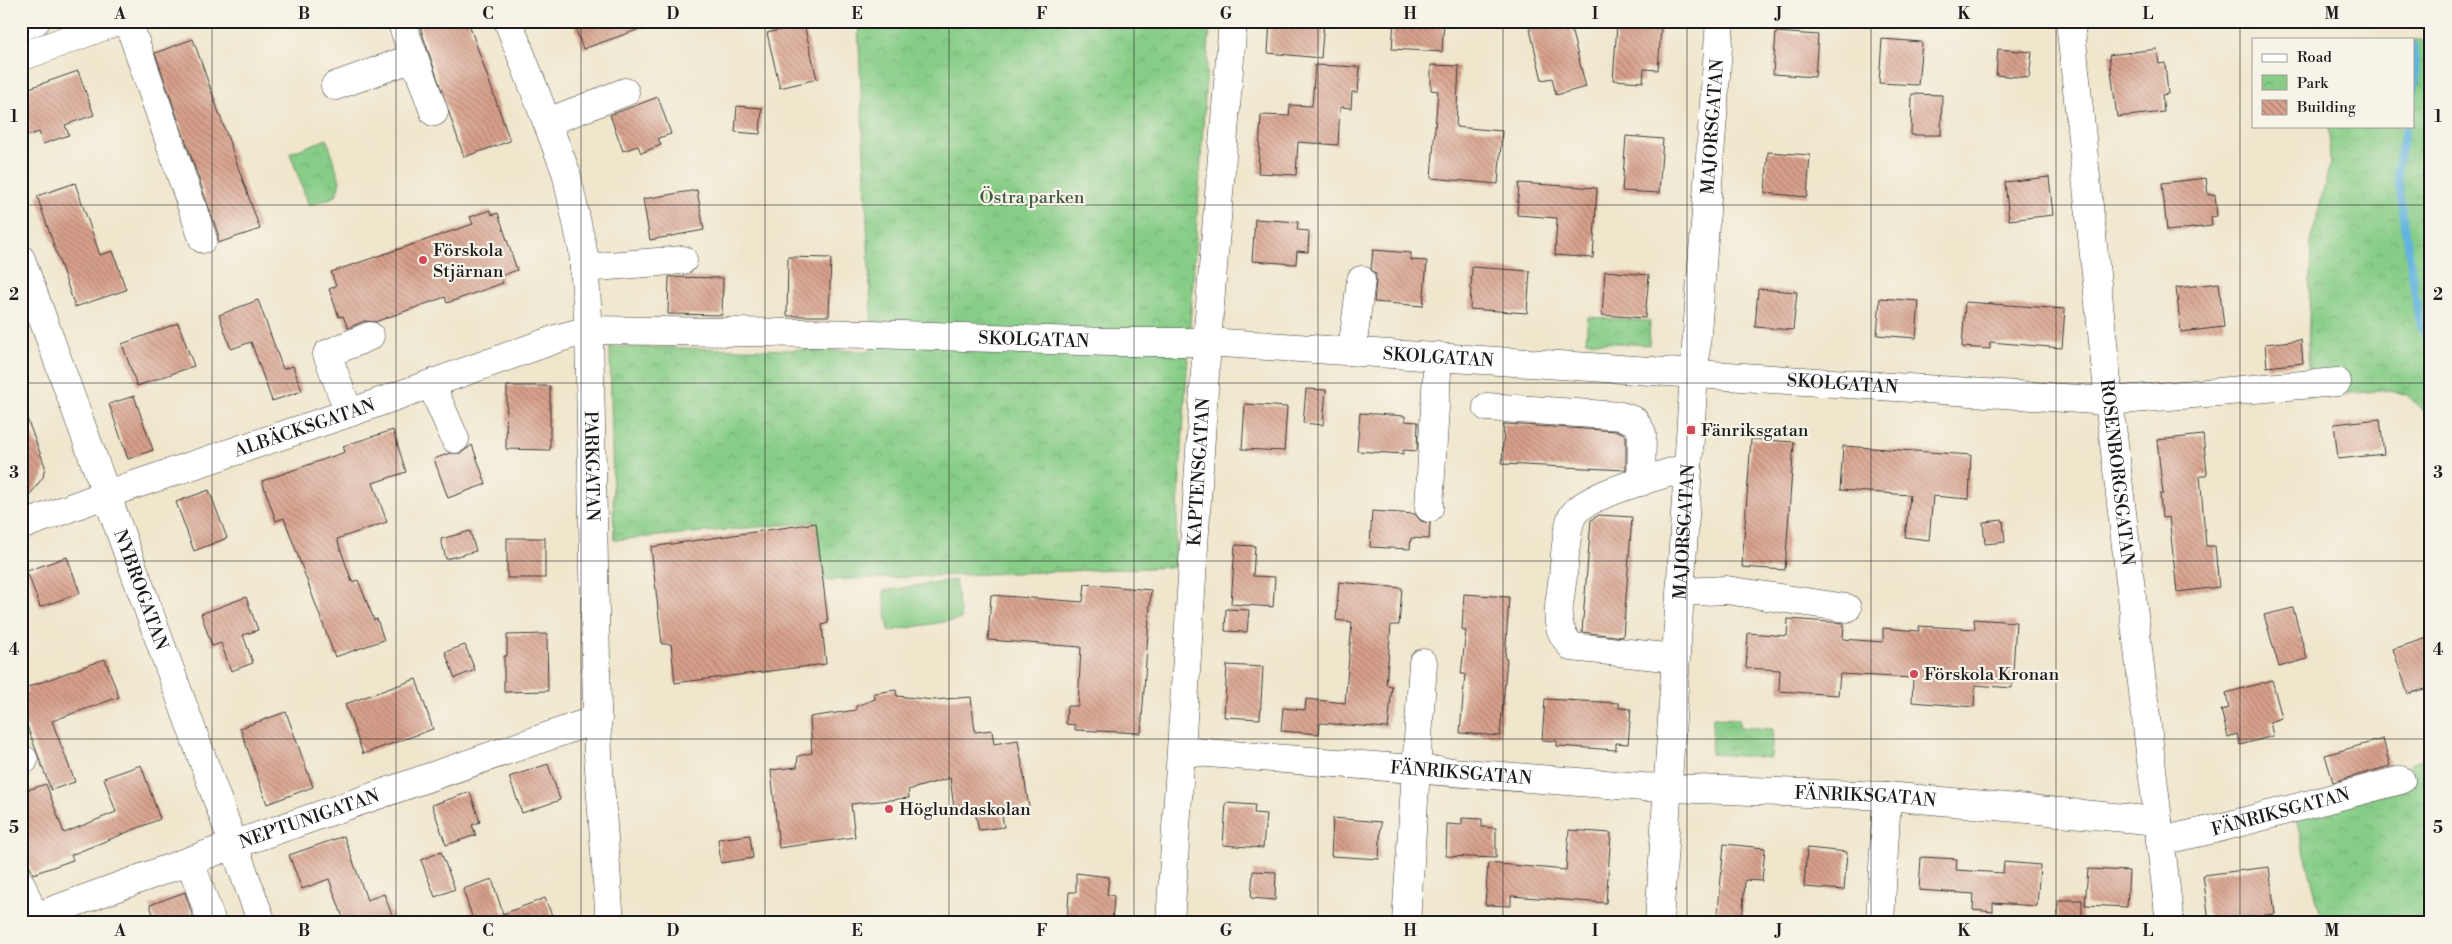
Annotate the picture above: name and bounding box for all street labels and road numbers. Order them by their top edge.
street label: MAJORSGATAN [1696,58,1729,195]
street label: SKOLGATAN [978,326,1090,353]
street label: SKOLGATAN [1382,342,1495,372]
street label: SKOLGATAN [1786,368,1899,399]
street label: ROSENBORGSGATAN [2095,378,2140,568]
street label: ALBÄCKSGATAN [230,393,378,462]
street label: KAPTENSGATAN [1183,396,1215,547]
street label: PARKGATAN [579,411,605,522]
street label: MAJORSGATAN [1668,463,1700,600]
street label: NYBROGATAN [109,526,174,654]
street label: FÄNRIKSGATAN [1389,756,1533,790]
street label: FÄNRIKSGATAN [1794,781,1938,812]
street label: FÄNRIKSGATAN [2209,782,2353,841]
street label: NEPTUNIGATAN [236,784,383,854]

